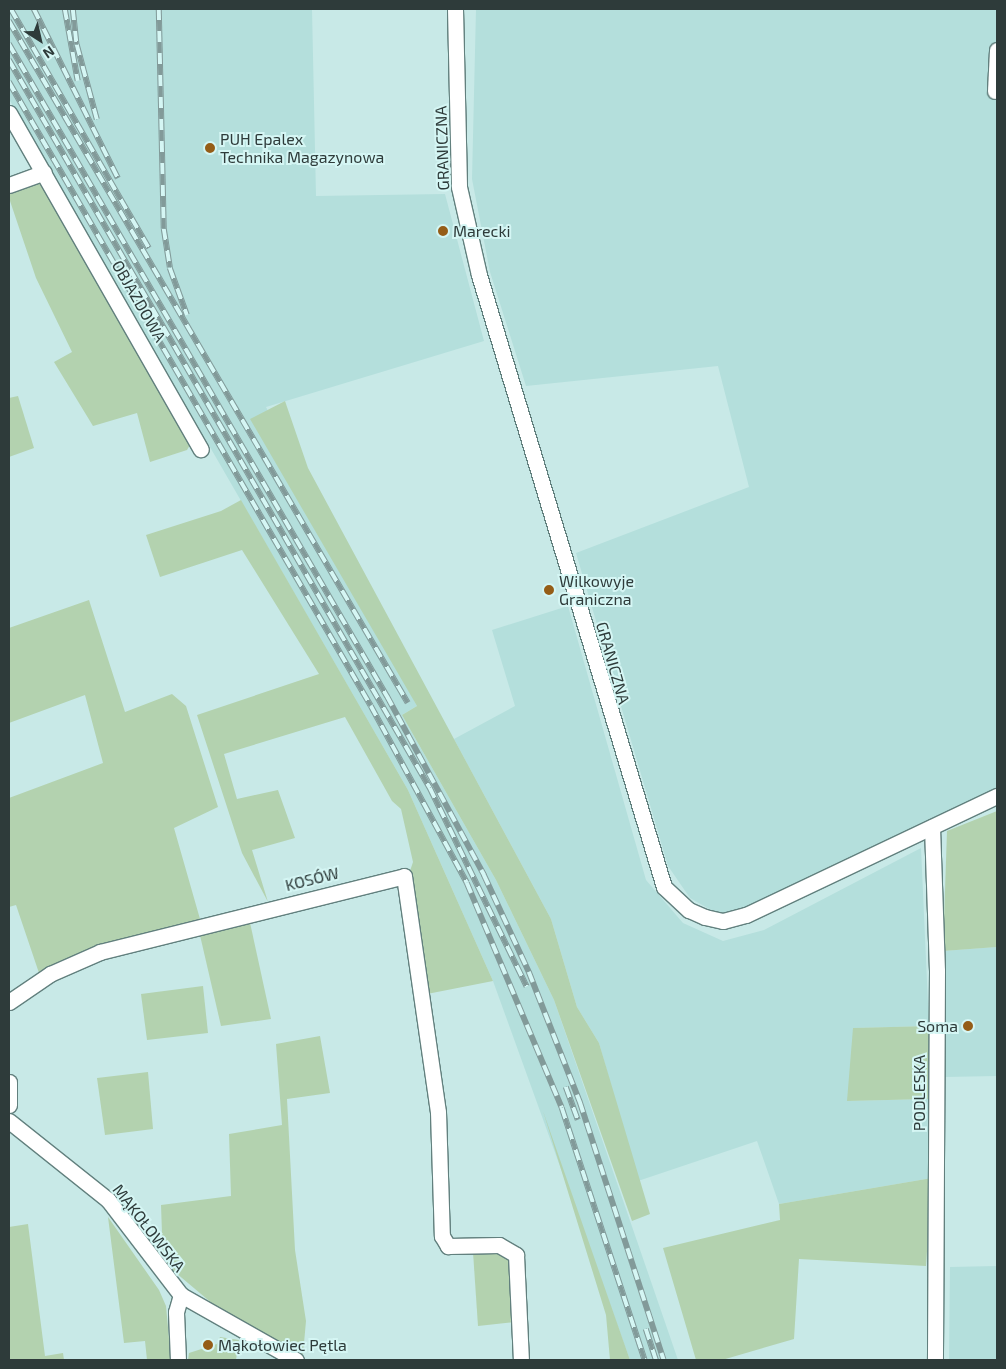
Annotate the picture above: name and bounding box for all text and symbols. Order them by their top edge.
north arrow [15,15,65,65]
text: N [40,43,58,63]
street label: GRANICZNA [431,105,453,191]
place label: PUH Epalex Technika Magazynowa [220,129,384,167]
marker: PUH Epalex Technika Magazynowa [204,142,216,154]
place label: Marecki [453,221,511,241]
marker: Marecki [437,225,449,237]
street label: OBJAZDOWA [108,257,170,345]
place label: Wilkowyje Graniczna [559,571,634,609]
marker: Wilkowyje Graniczna [543,584,555,596]
street label: GRANICZNA [592,620,634,706]
street label: KOSÓW [283,863,341,895]
place label: Soma [917,1016,958,1036]
marker: Soma [962,1020,974,1032]
street label: PODLESKA [909,1055,929,1131]
street label: MĄKOŁOWSKA [109,1180,189,1276]
place label: Mąkołowiec Pętla [218,1335,347,1355]
marker: Mąkołowiec Pętla [202,1339,214,1351]

